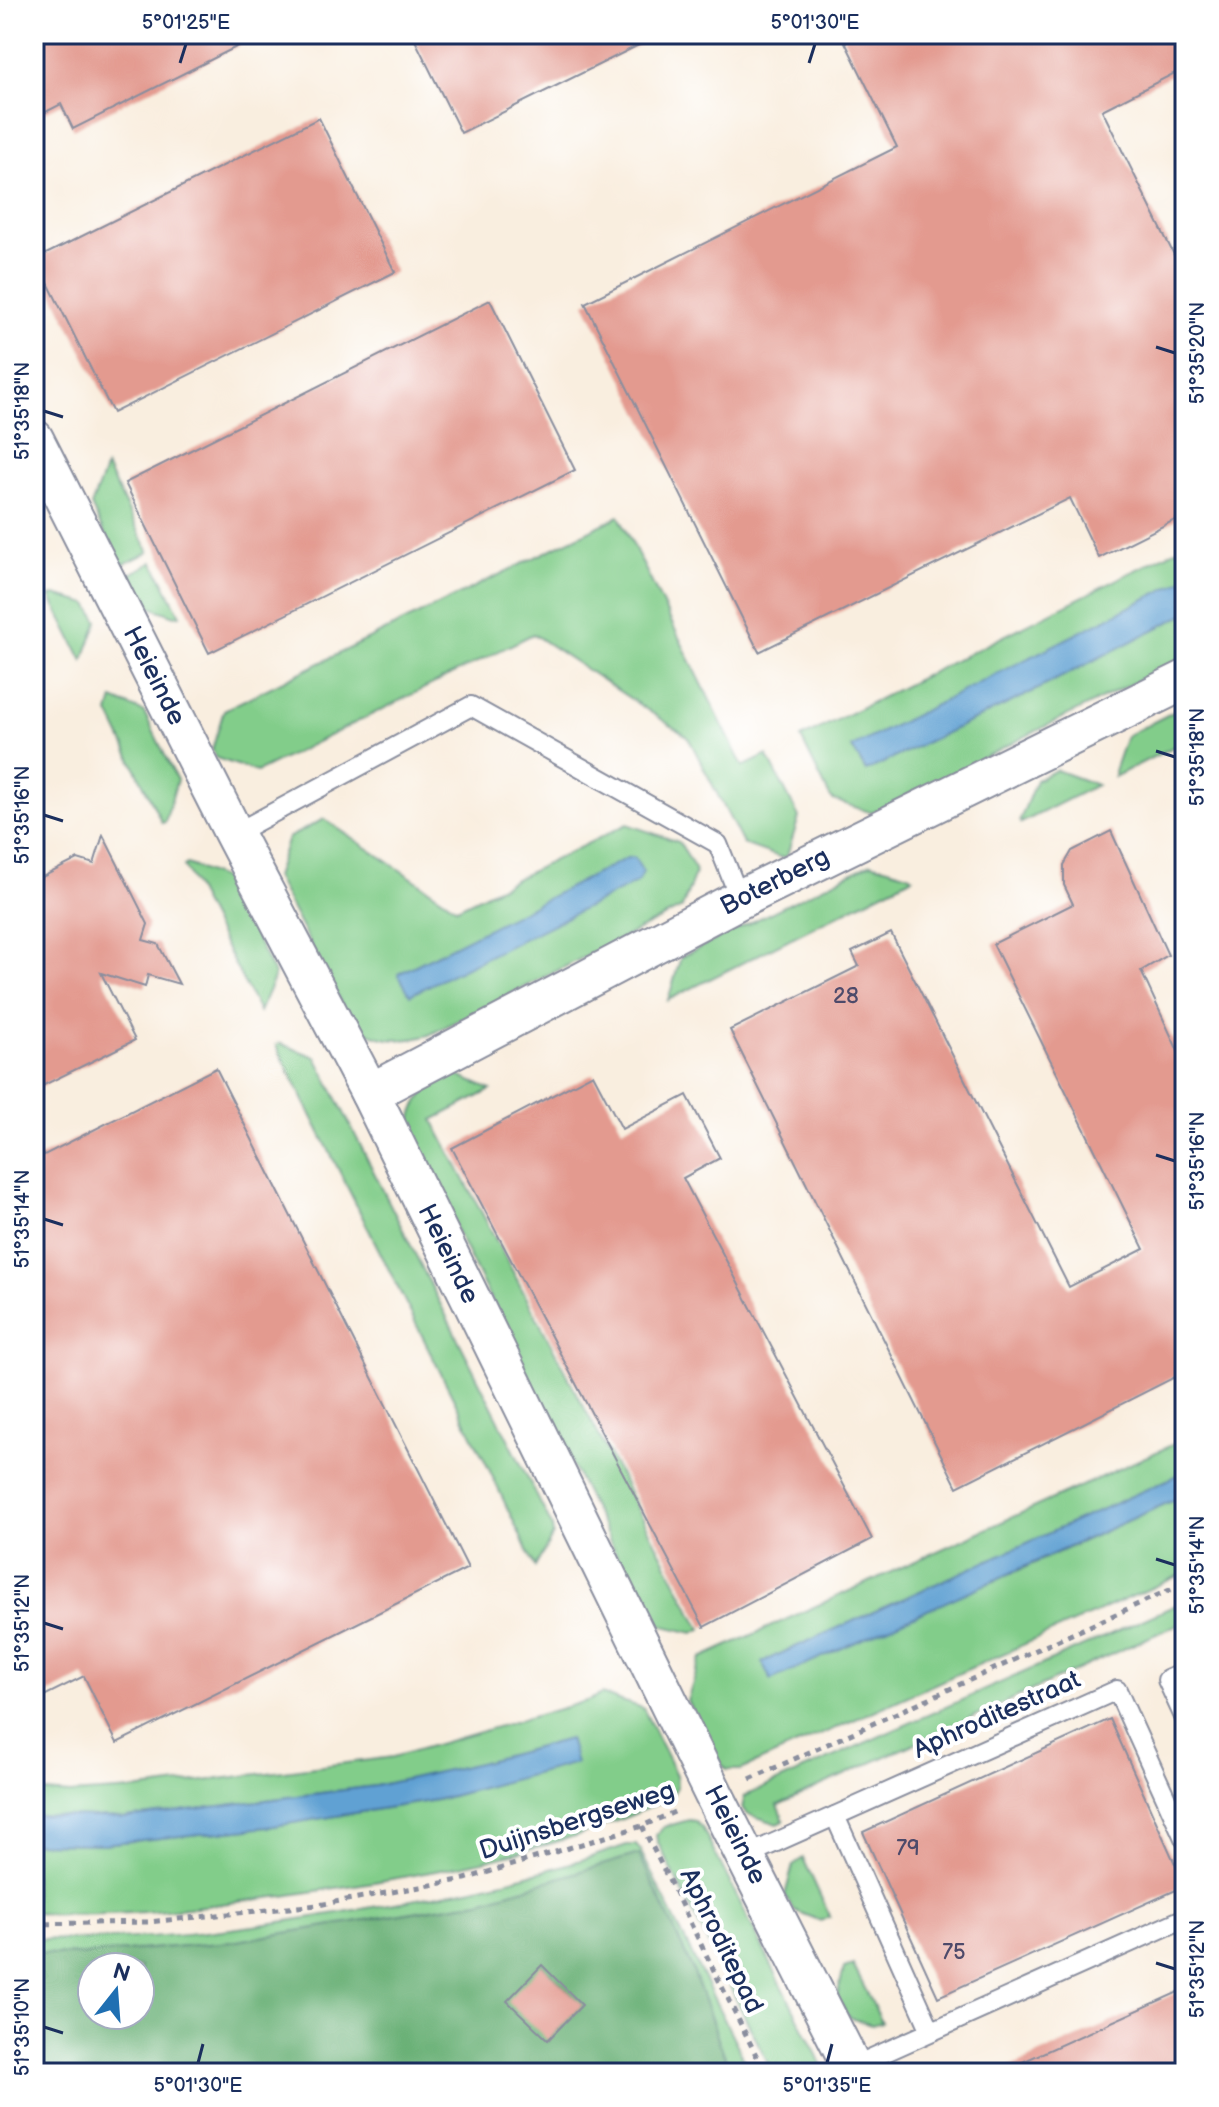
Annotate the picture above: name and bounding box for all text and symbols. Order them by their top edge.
text: 5°01'25"E [142,11,230,35]
text: 5°01'30"E [770,11,860,35]
text: 51°35'20"N [1186,302,1210,404]
text: 51°35'18"N [11,362,35,460]
street label: Heieinde [116,621,192,731]
text: 51°35'18"N [1186,708,1210,806]
text: 51°35'16"N [11,765,35,865]
street label: Boterberg [715,841,835,923]
house number: 28 [833,983,859,1010]
text: 51°35'16"N [1186,1111,1210,1211]
text: 51°35'14"N [11,1169,35,1269]
street label: Heieinde [411,1199,485,1309]
text: 51°35'14"N [1186,1515,1210,1615]
text: 51°35'12"N [11,1574,35,1672]
street label: Aphroditestraat [909,1664,1085,1766]
street label: Duijnsbergseweg [476,1775,678,1867]
street label: Heieinde [697,1780,773,1890]
house number: 79 [896,1835,920,1862]
street label: Aphroditepad [673,1864,769,2018]
text: 51°35'12"N [1186,1920,1210,2018]
house number: 75 [942,1939,966,1966]
north arrow [76,1951,156,2031]
text: N [110,1958,133,1989]
text: 51°35'10"N [11,1978,35,2076]
text: 5°01'30"E [153,2074,243,2098]
text: 5°01'35"E [783,2074,871,2098]

